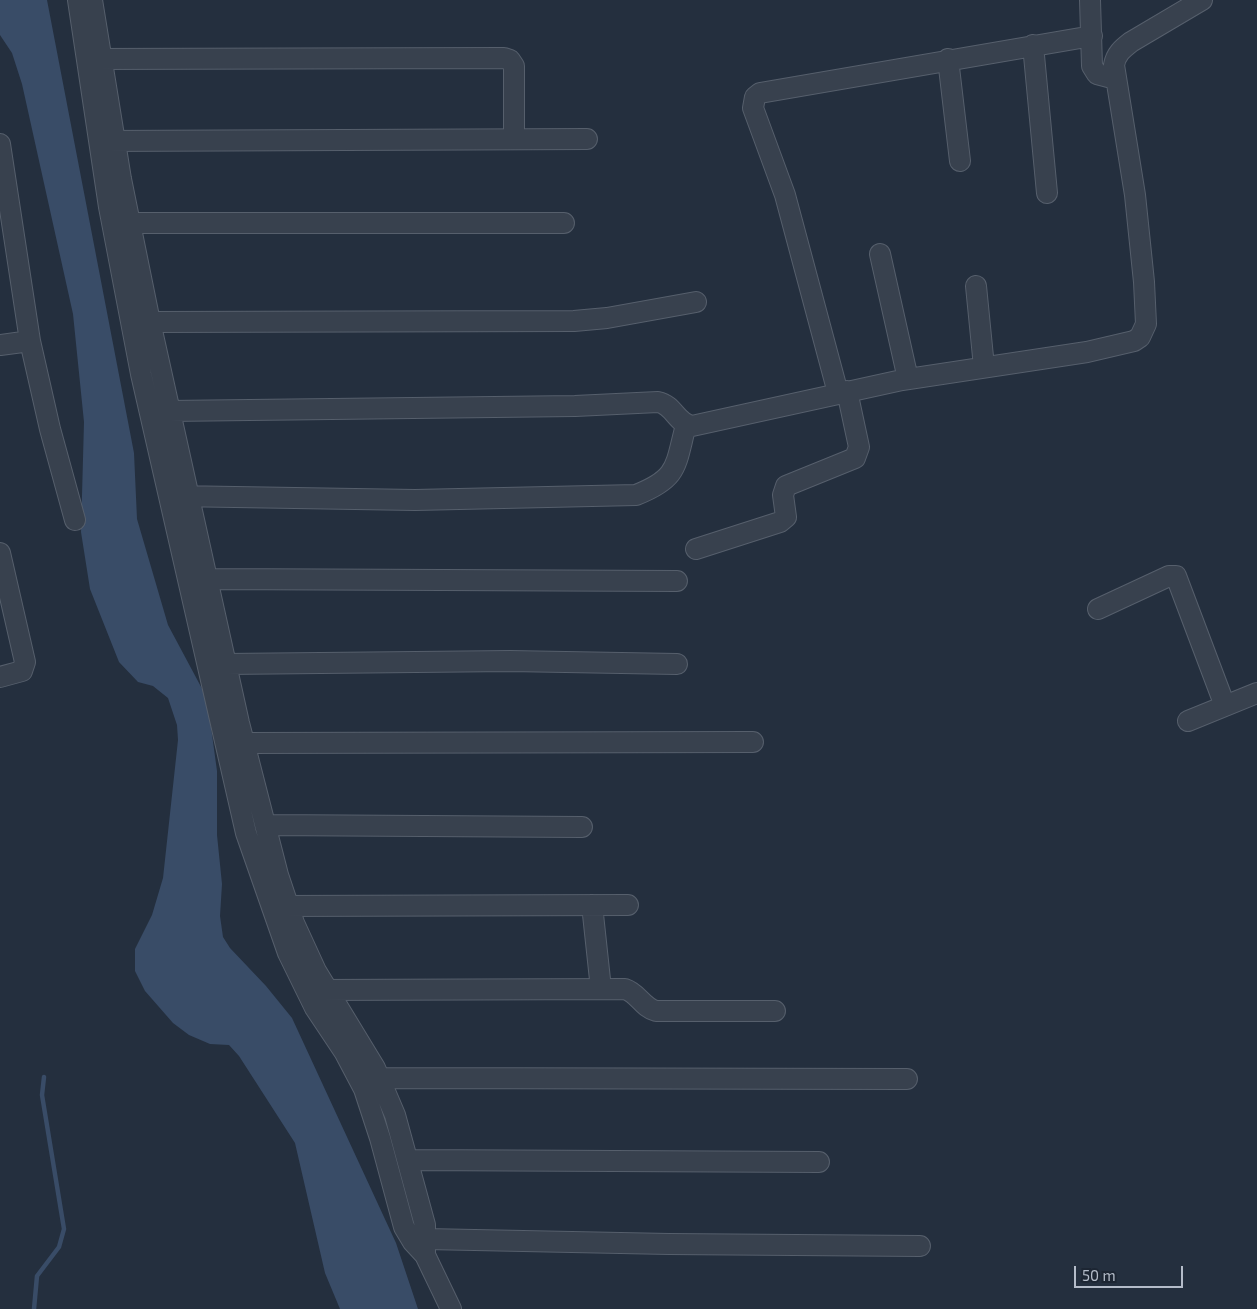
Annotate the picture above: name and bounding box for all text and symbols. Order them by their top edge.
scale bar [1077,1256,1186,1288]
text: 50 m [1082,1266,1116,1284]

